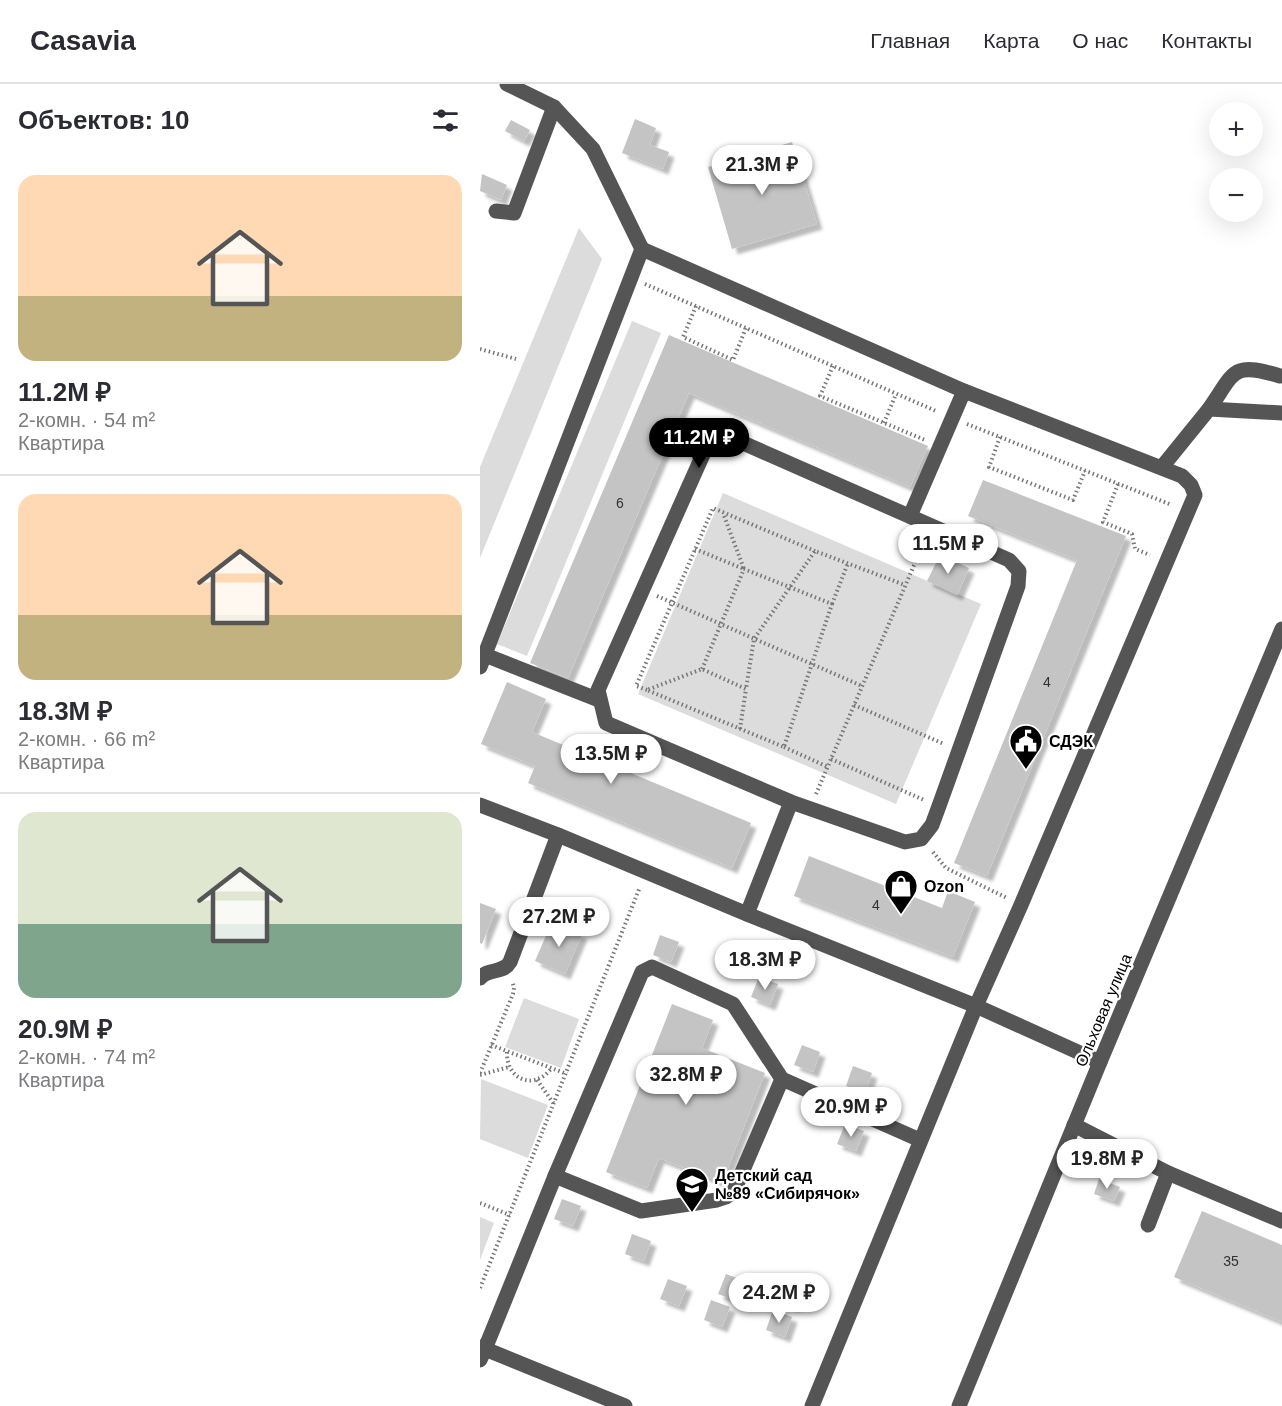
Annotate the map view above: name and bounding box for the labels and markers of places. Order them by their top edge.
pin: 21.3M ₽ [707,145,817,196]
pin: 11.2M ₽ [644,418,754,469]
pin: 11.5M ₽ [893,524,1003,575]
public building icon: СДЭК [1008,723,1044,770]
place label: СДЭК [1049,733,1093,750]
pin: 13.5M ₽ [556,734,666,785]
shop icon: Ozon [883,868,919,915]
place label: Ozon [924,878,964,895]
pin: 27.2M ₽ [504,897,614,948]
pin: 18.3M ₽ [710,940,820,991]
pin: 32.8M ₽ [631,1055,741,1106]
pin: 20.9M ₽ [796,1087,906,1138]
pin: 19.8M ₽ [1052,1139,1162,1190]
school or university icon: Детский сад №89 «Сибирячок» [674,1166,710,1213]
place label: Детский сад №89 «Сибирячок» [715,1167,860,1202]
pin: 24.2M ₽ [724,1273,834,1324]

